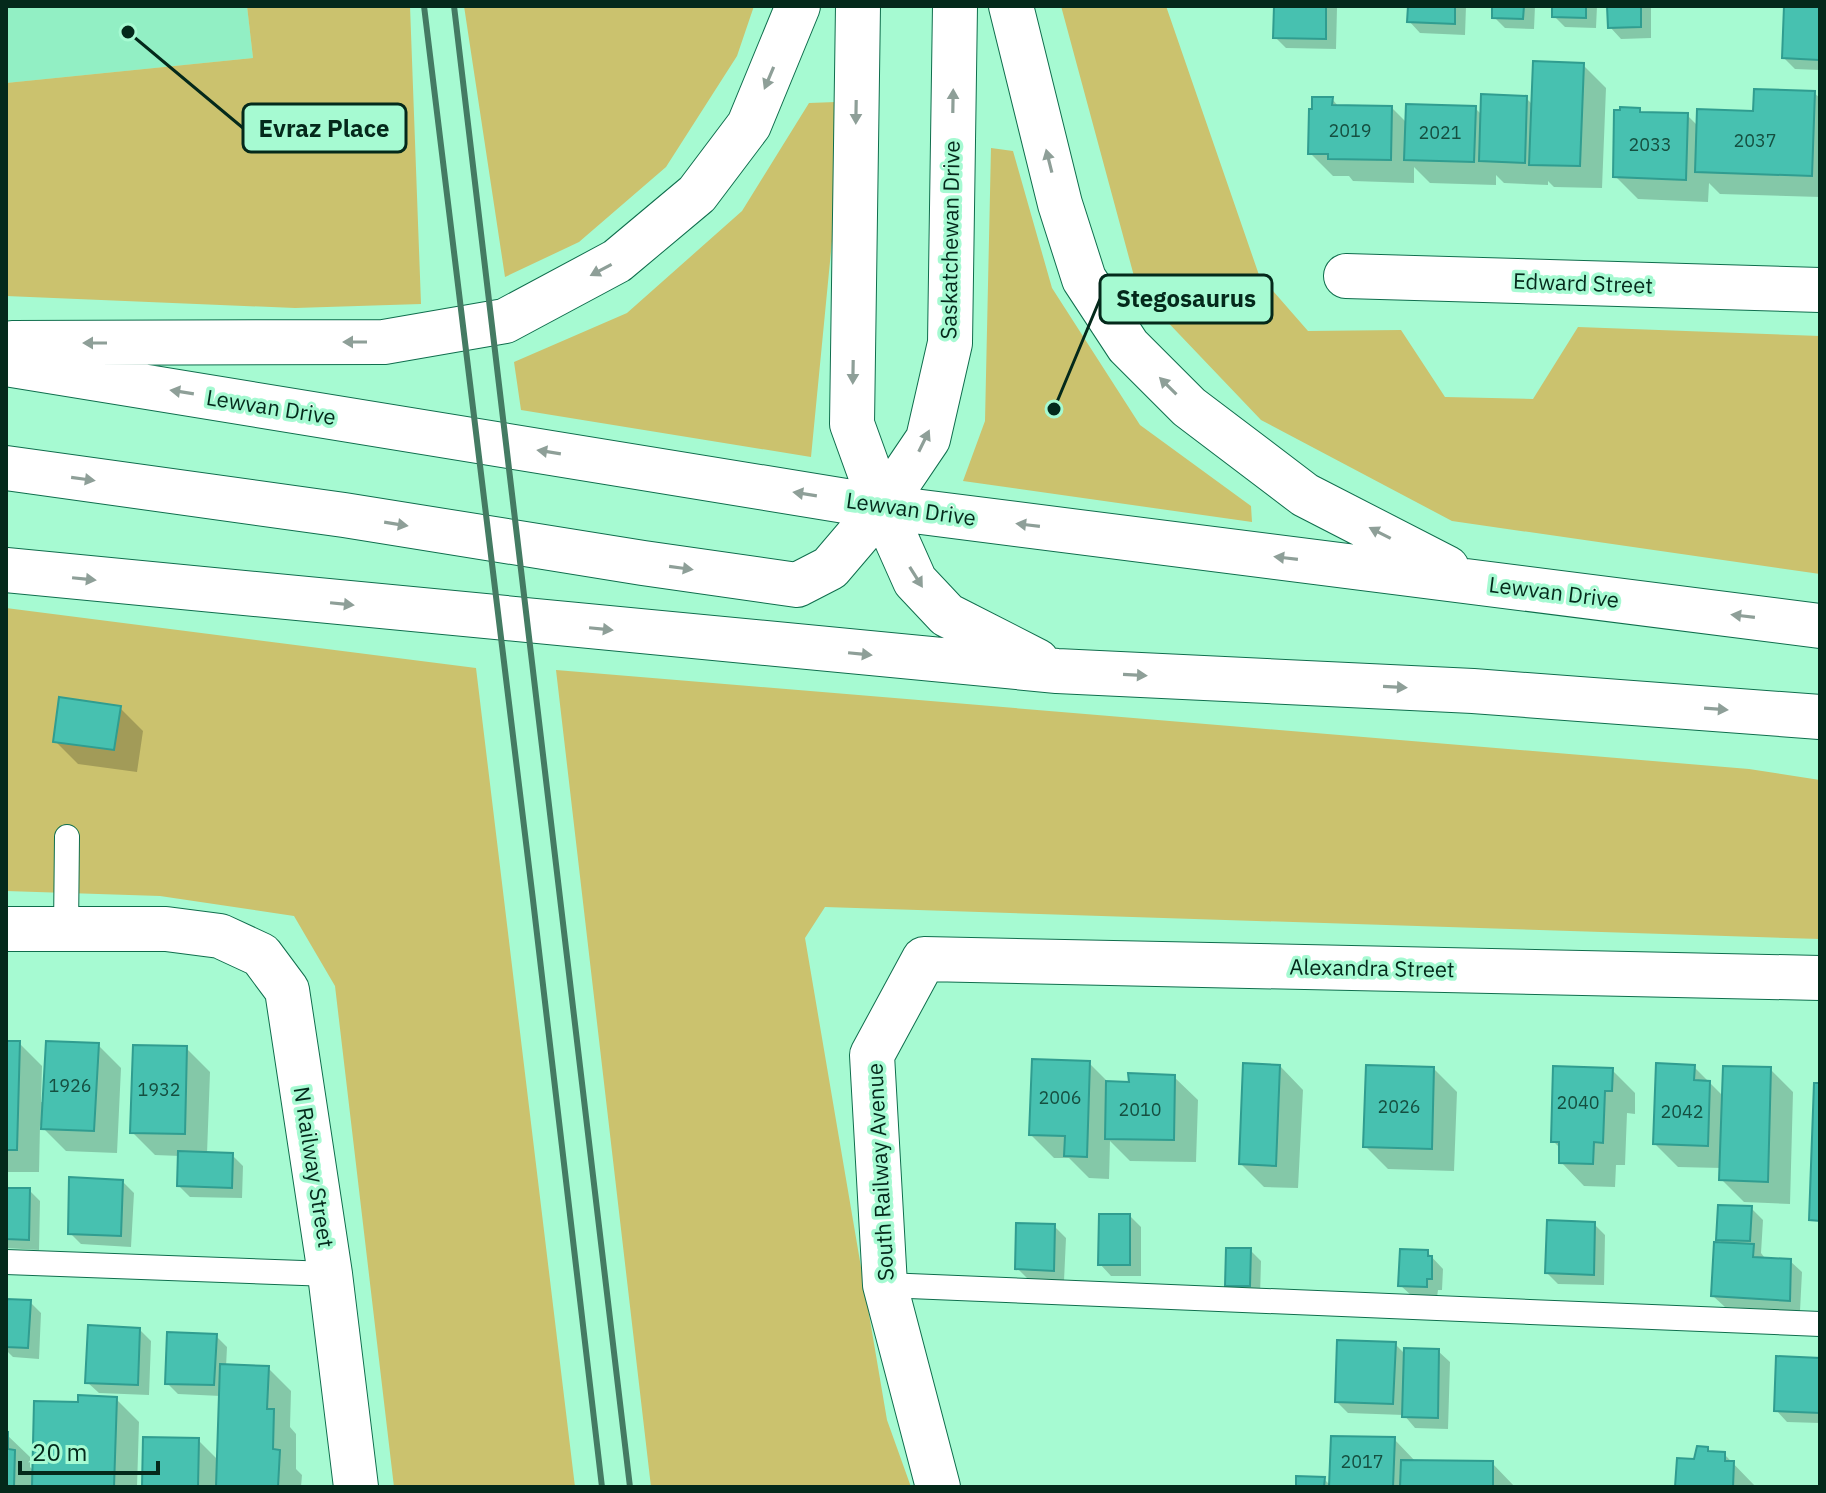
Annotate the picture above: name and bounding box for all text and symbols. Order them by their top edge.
one-way arrow [762,66,775,90]
one-way arrow [947,88,959,113]
one-way arrow [850,100,862,125]
callout: Evraz Place [243,104,406,152]
text: Evraz Place [258,112,390,144]
house number: 2019 [1328,119,1372,142]
house number: 2021 [1418,121,1462,144]
house number: 2037 [1733,129,1777,152]
house number: 2033 [1628,133,1672,156]
street label: Saskatchewan Drive [933,140,966,340]
one-way arrow [1043,148,1055,173]
one-way arrow [589,263,612,276]
street label: Edward Street [1513,266,1654,299]
callout: Stegosaurus [1100,275,1272,323]
text: Stegosaurus [1116,282,1256,314]
one-way arrow [342,336,367,348]
one-way arrow [82,337,107,349]
one-way arrow [847,360,859,385]
one-way arrow [1159,377,1178,396]
street label: Lewvan Drive [204,382,338,431]
one-way arrow [169,385,194,398]
one-way arrow [917,429,931,452]
one-way arrow [536,445,561,458]
one-way arrow [71,473,96,486]
street label: Lewvan Drive [844,485,978,532]
one-way arrow [793,487,818,500]
one-way arrow [384,518,409,530]
one-way arrow [1015,518,1040,531]
one-way arrow [1369,527,1391,541]
one-way arrow [1273,551,1298,564]
one-way arrow [668,562,693,575]
one-way arrow [908,566,922,588]
street label: Lewvan Drive [1487,569,1621,614]
one-way arrow [71,572,96,585]
one-way arrow [330,597,355,610]
one-way arrow [1730,609,1755,622]
one-way arrow [589,622,614,635]
one-way arrow [848,647,873,660]
one-way arrow [1123,668,1148,681]
one-way arrow [1383,681,1408,694]
one-way arrow [1704,703,1729,716]
street label: Alexandra Street [1289,952,1455,983]
street label: South Railway Avenue [859,1062,900,1282]
house number: 1926 [48,1074,92,1097]
house number: 1932 [137,1078,181,1101]
street label: N Railway Street [287,1084,342,1249]
house number: 2006 [1038,1086,1082,1109]
house number: 2040 [1556,1091,1600,1114]
house number: 2026 [1377,1095,1421,1118]
house number: 2010 [1118,1098,1162,1121]
house number: 2042 [1660,1100,1704,1123]
scale bar [20,1425,158,1475]
text: 20 m [32,1436,87,1468]
house number: 2017 [1340,1450,1384,1473]

